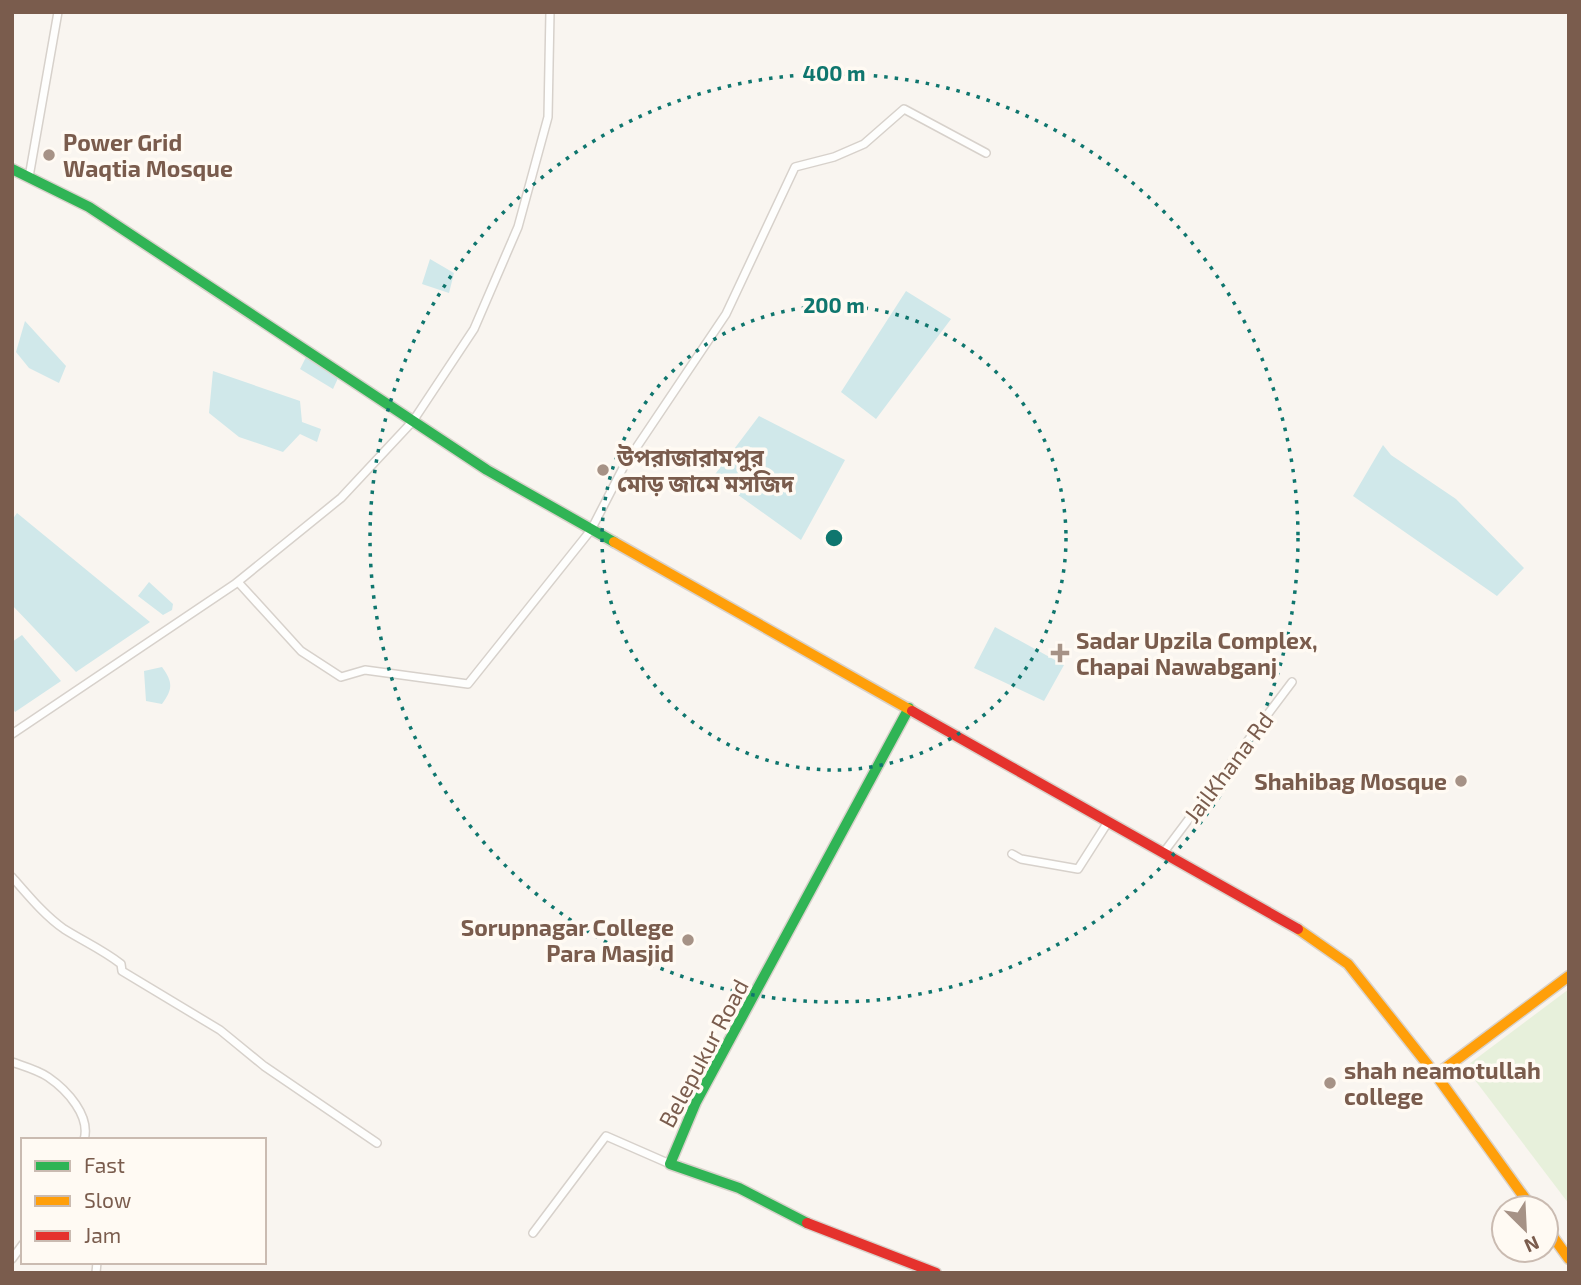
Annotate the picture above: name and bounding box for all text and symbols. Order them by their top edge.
text: 400 m [803,60,865,85]
place label: Power Grid Waqtia Mosque [63,128,233,182]
marker: Power Grid Waqtia Mosque [41,147,57,163]
text: 200 m [803,292,865,317]
place label: উপরাজারামপুর মোড় জামে মসজিদ [616,443,795,497]
marker: উপরাজারামপুর মোড় জামে মসজিদ [595,462,611,478]
centre of rings [822,526,846,550]
place label: Sadar Upzila Complex, Chapai Nawabganj [1076,626,1318,680]
marker: Sadar Upzila Complex, Chapai Nawabganj [1050,643,1070,663]
street label: JailKhana Rd [1177,706,1279,828]
place label: Shahibag Mosque [1254,767,1447,795]
marker: Shahibag Mosque [1453,773,1469,789]
place label: Sorupnagar College Para Masjid [461,913,674,967]
marker: Sorupnagar College Para Masjid [680,932,696,948]
street label: Belepukur Road [652,974,754,1132]
place label: shah neamotullah college [1344,1056,1541,1110]
marker: shah neamotullah college [1322,1075,1338,1091]
legend [21,1138,266,1264]
text: Fast [84,1152,125,1177]
text: Slow [84,1187,131,1212]
north arrow [1490,1194,1560,1264]
text: Jam [84,1222,121,1247]
text: N [1521,1232,1543,1258]

